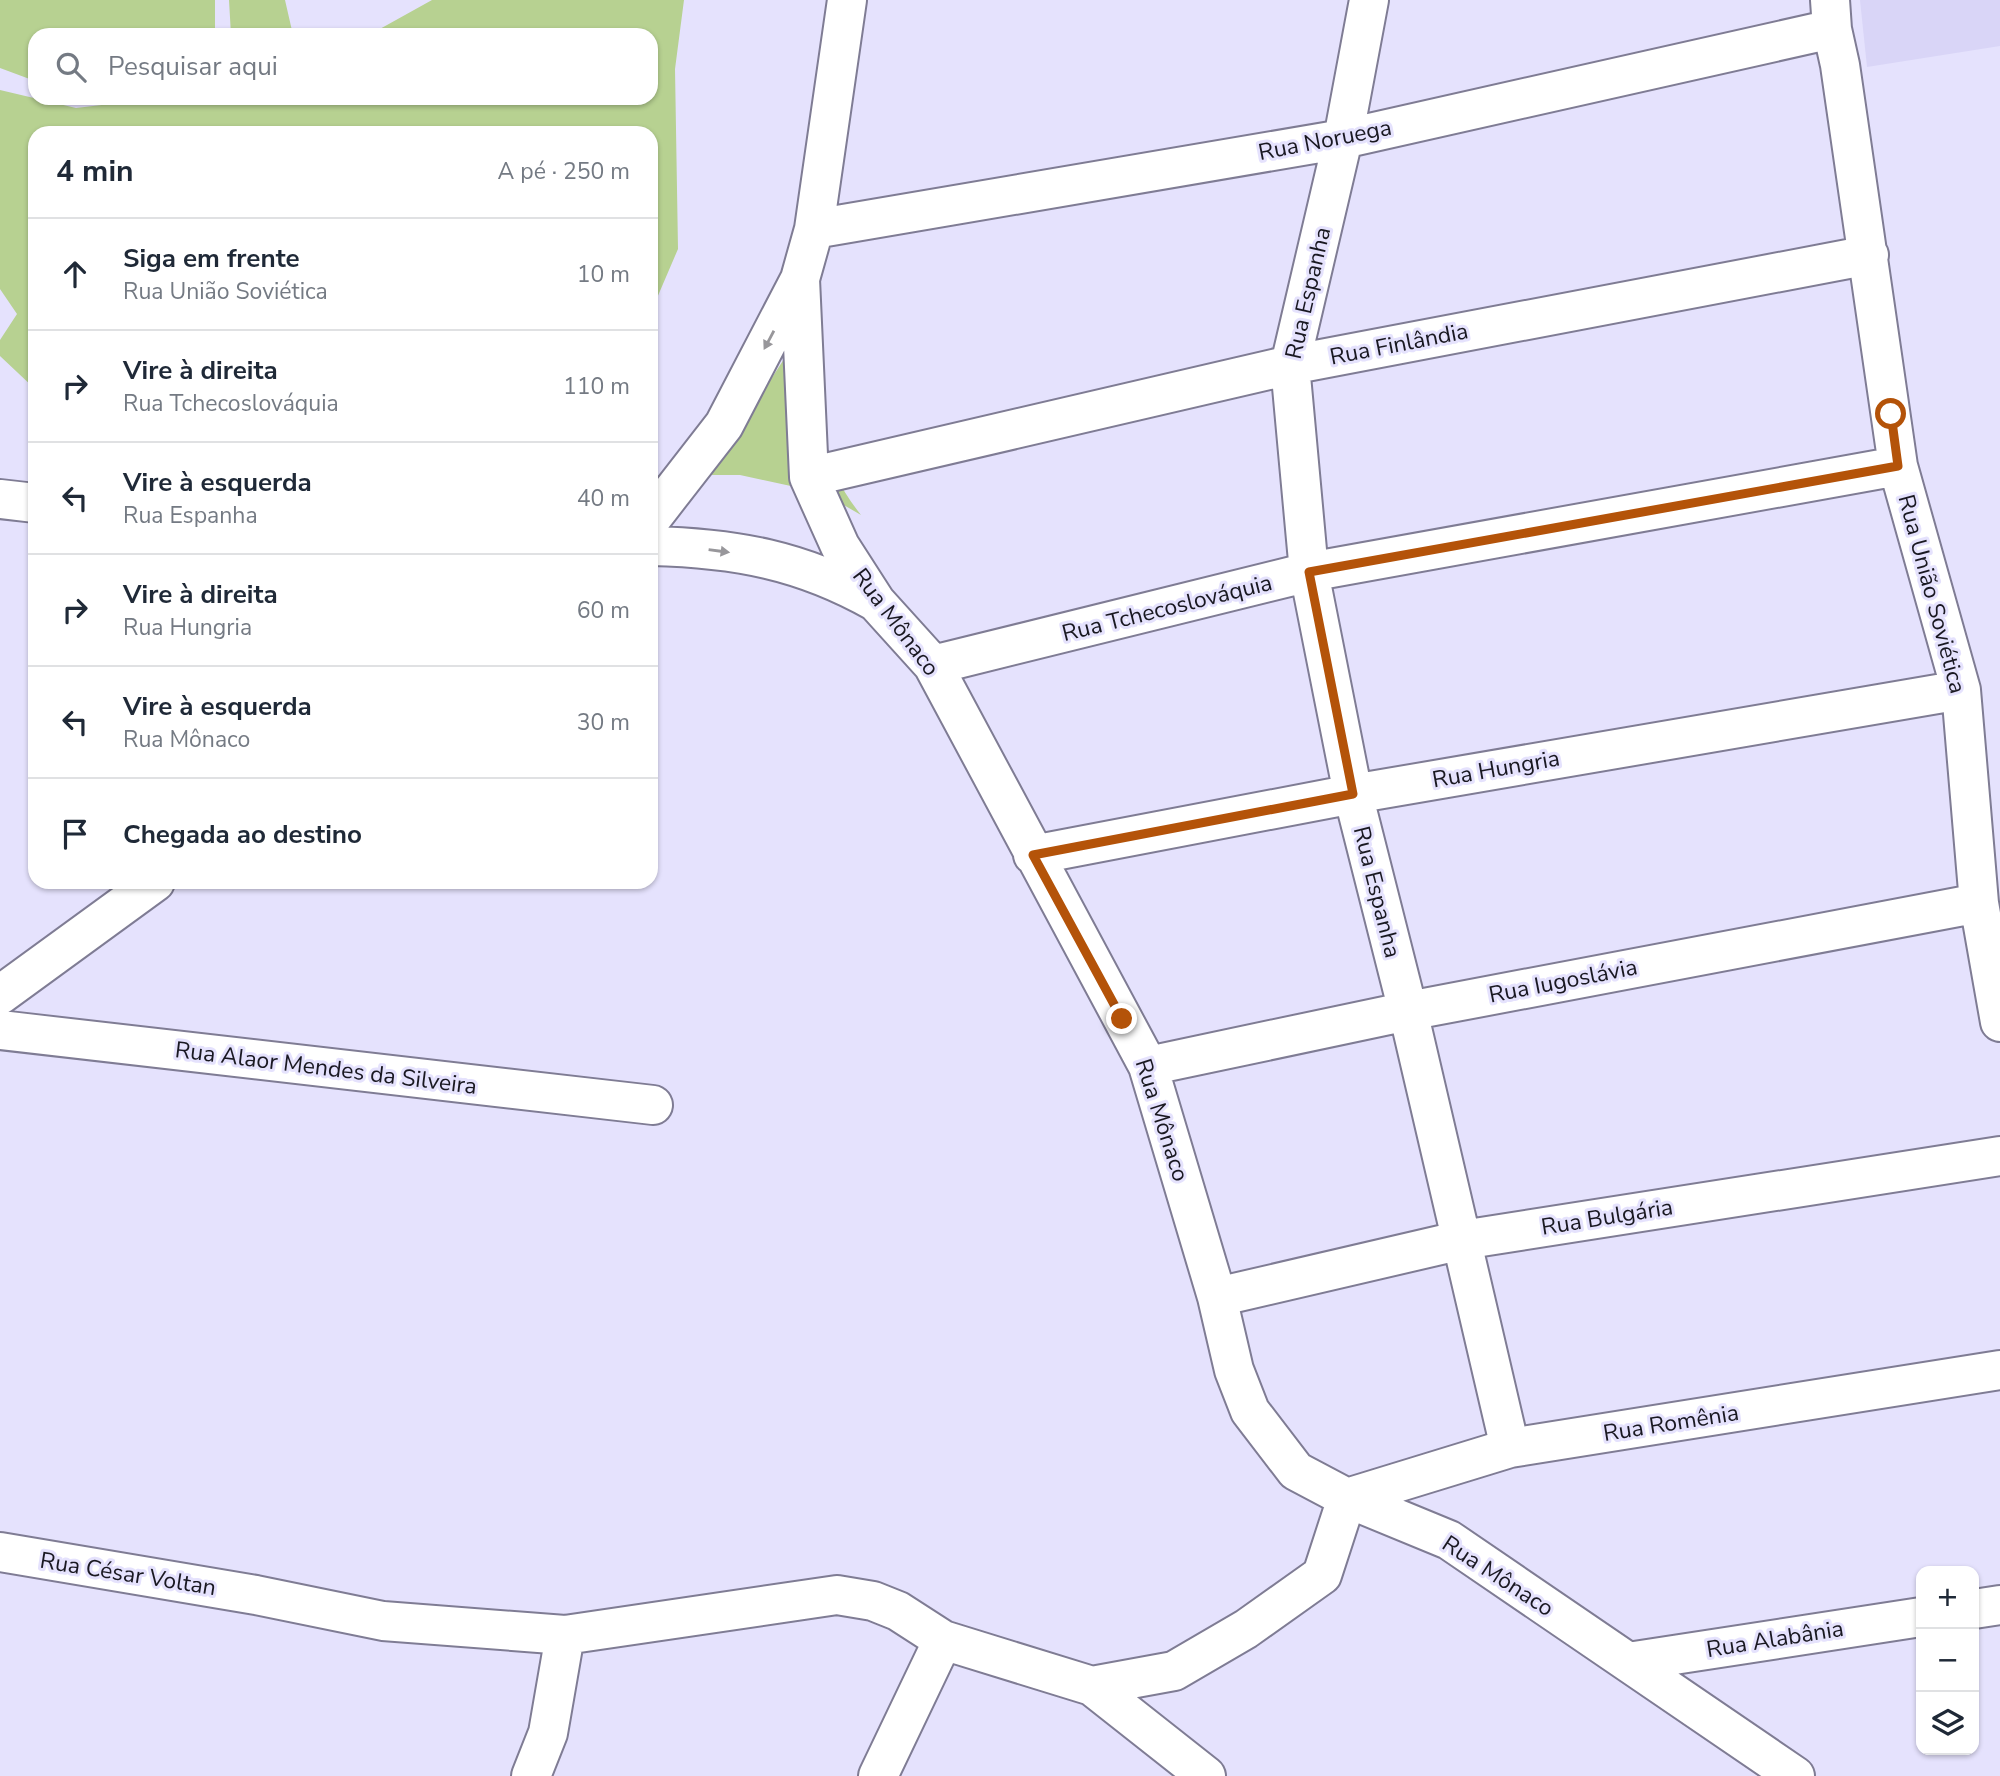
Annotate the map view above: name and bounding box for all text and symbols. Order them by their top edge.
search box [28,28,658,105]
icon: search [52,48,90,86]
text: Pesquisar aqui [108,49,278,84]
street label: Rua Noruega [1256,112,1394,168]
text: 4 min [56,151,134,192]
text: A pé · 250 m [498,156,630,187]
street label: Rua Espanha [1278,224,1338,362]
text: Siga em frente [123,241,300,276]
icon: ahead [56,255,94,293]
text: 10 m [577,259,630,290]
text: Rua União Soviética [123,276,328,307]
street label: Rua Finlândia [1327,315,1471,373]
one-way arrow [763,330,774,350]
text: Vire à direita [123,353,278,388]
icon: right [56,367,94,405]
text: 110 m [563,371,630,402]
text: Rua Tchecoslováquia [123,388,339,419]
route start [1875,398,1906,429]
text: Vire à esquerda [123,465,312,500]
icon: left [56,479,94,517]
text: 40 m [577,483,630,514]
street label: Rua União Soviética [1891,491,1973,697]
text: Rua Espanha [123,500,258,531]
one-way arrow [708,545,730,556]
street label: Rua Mônaco [845,562,947,682]
street label: Rua Tchecoslováquia [1059,567,1275,649]
text: Vire à direita [123,577,278,612]
icon: right [56,591,94,629]
text: 60 m [577,595,630,626]
text: Rua Hungria [123,612,252,643]
text: Vire à esquerda [123,689,312,724]
icon: left [56,703,94,741]
text: 30 m [577,707,630,738]
text: Rua Mônaco [123,724,250,755]
street label: Rua Hungria [1430,743,1562,795]
icon: arrive [56,815,94,853]
text: Chegada ao destino [123,817,362,852]
street label: Rua Espanha [1346,823,1408,961]
street label: Rua Iugoslávia [1486,951,1640,1011]
route end [1106,1003,1137,1034]
street label: Rua Alaor Mendes da Silveira [173,1034,479,1102]
street label: Rua Mônaco [1128,1055,1196,1185]
street label: Rua Bulgária [1539,1191,1675,1243]
street label: Rua Romênia [1601,1397,1741,1449]
street label: Rua Mônaco [1436,1528,1560,1624]
street label: Rua César Voltan [38,1545,218,1603]
map controls [1916,1566,1979,1755]
button: + [1916,1566,1979,1629]
street label: Rua Alabânia [1704,1613,1846,1665]
button: − [1916,1629,1979,1692]
button: layers [1916,1692,1979,1755]

